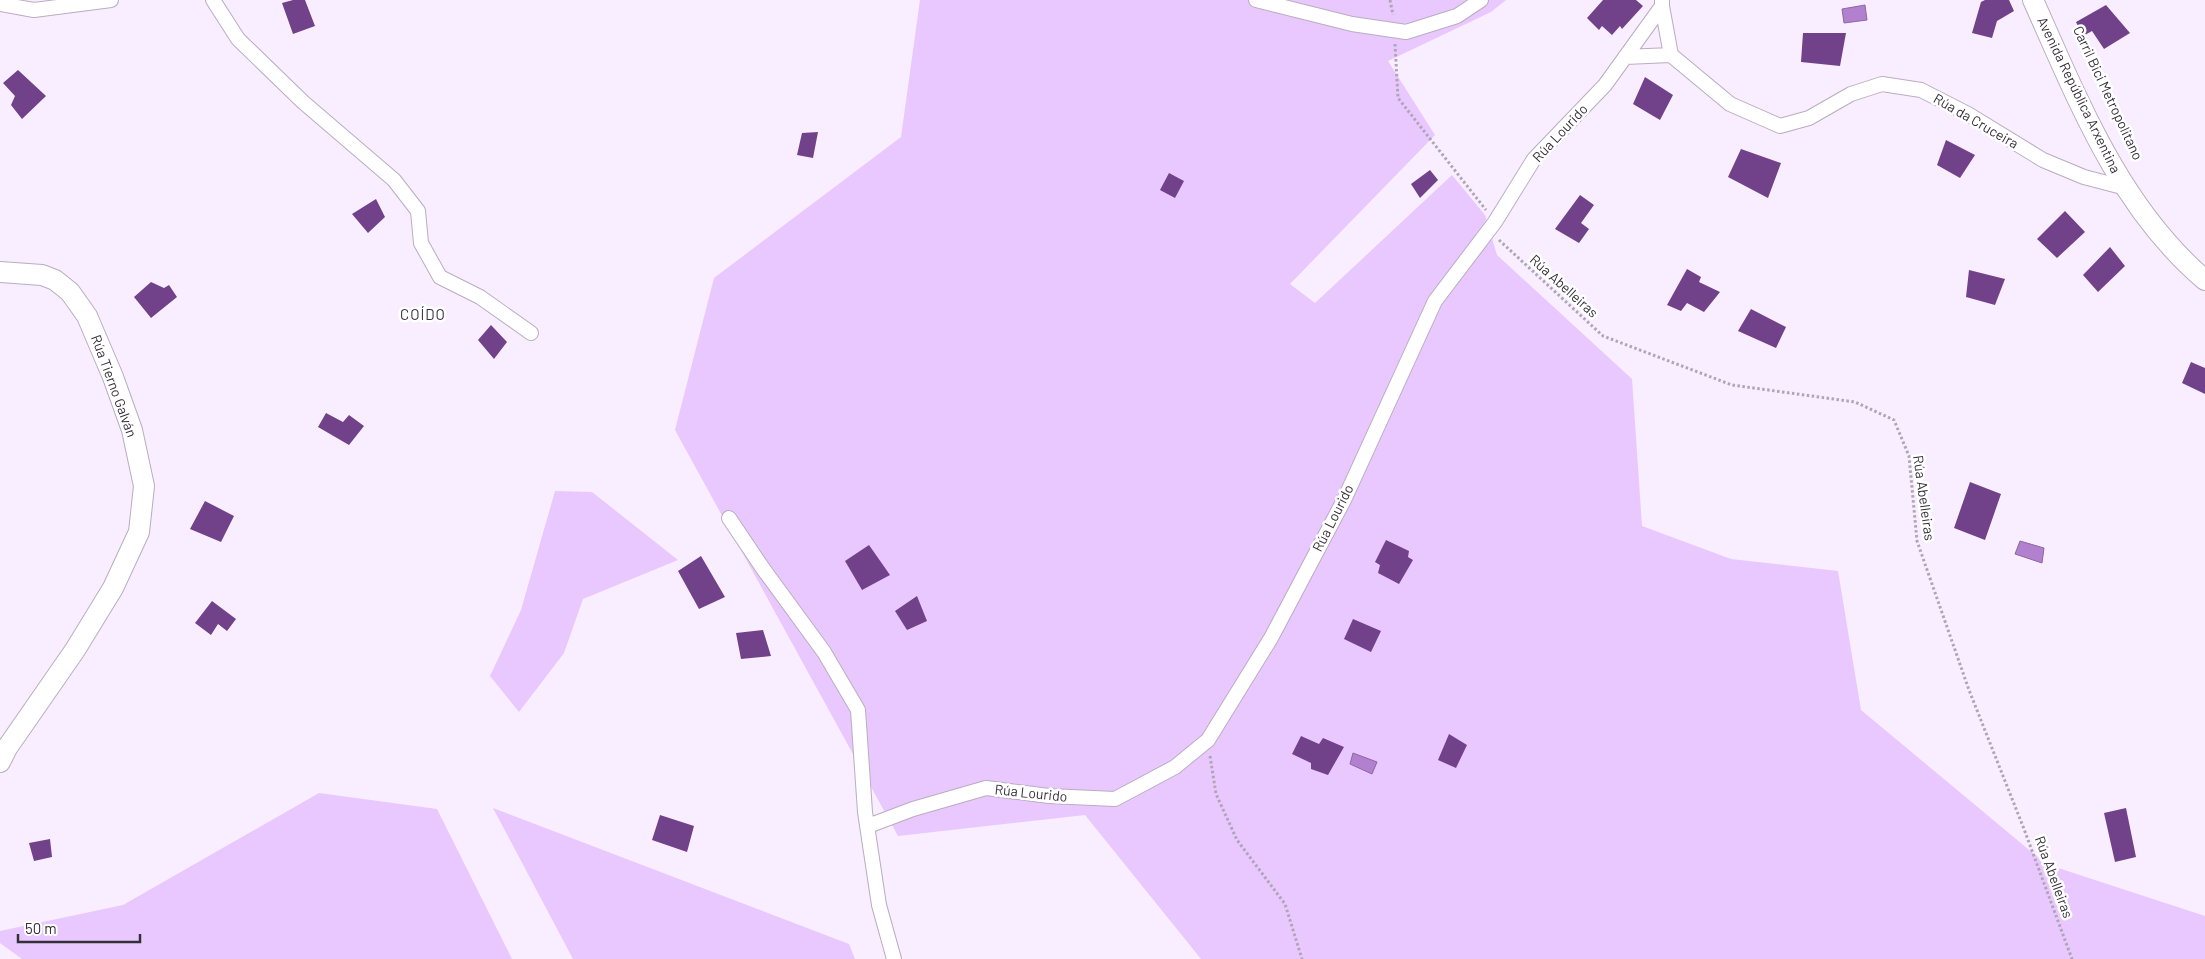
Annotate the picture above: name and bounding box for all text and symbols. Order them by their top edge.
street label: Avenida República Arxentina [2034,14,2125,176]
street label: Carril Bici Metropolitano [2070,23,2147,162]
street label: Rúa da Cruceira [1931,89,2022,152]
street label: Rúa Lourido [1528,100,1591,165]
street label: Rúa Abelleiras [1527,251,1602,321]
district label: COÍDO [400,305,446,323]
street label: Rúa Tierno Galván [88,332,141,439]
street label: Rúa Abelleiras [1910,454,1939,542]
street label: Rúa Lourido [1308,481,1357,554]
street label: Rúa Lourido [994,780,1068,805]
street label: Rúa Abelleiras [2032,834,2077,920]
scale bar [18,912,140,944]
text: 50 m [25,919,57,937]

